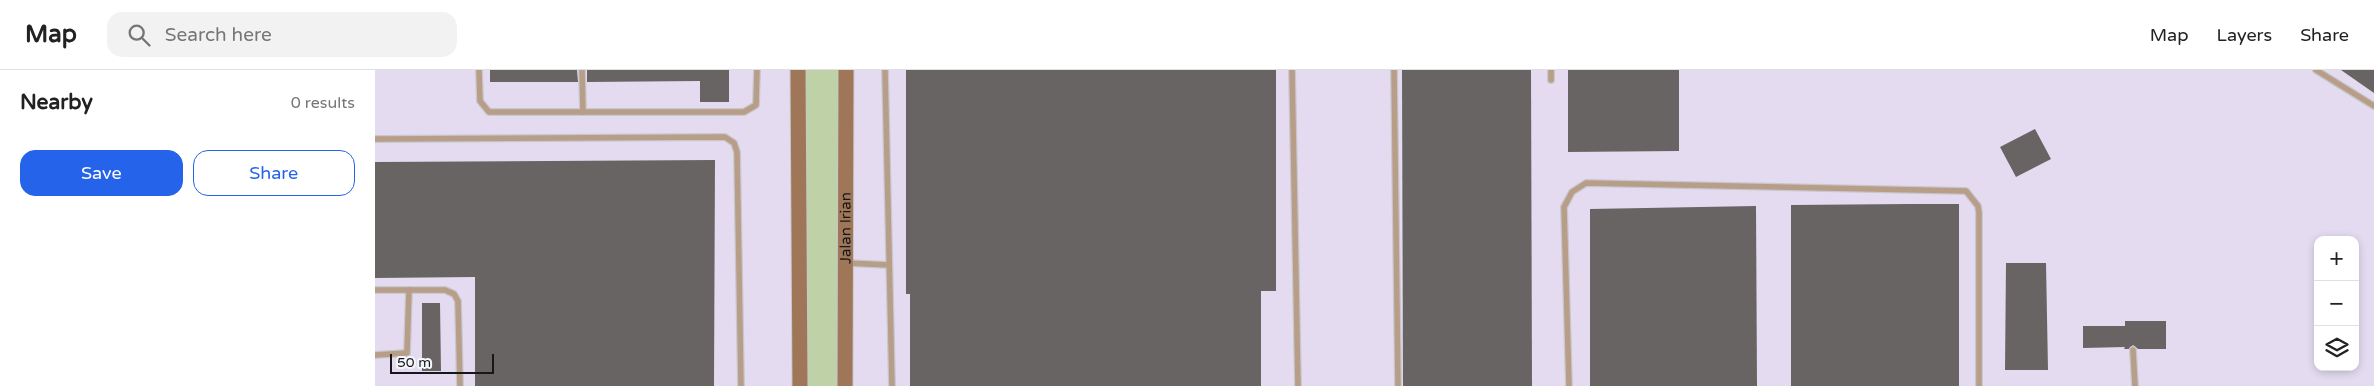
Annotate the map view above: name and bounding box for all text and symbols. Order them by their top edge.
search box [107,12,457,57]
text: Map [25,20,77,49]
icon: search [125,21,153,49]
text: Search here [165,24,272,46]
text: Map [2150,24,2189,46]
text: Layers [2217,24,2272,46]
text: Share [2300,24,2349,46]
text: Nearby [20,90,93,115]
text: 0 results [291,93,355,113]
button: Save [20,150,183,196]
button: Share [193,150,355,196]
street label: Jalan Irian [836,192,855,264]
map controls [2314,236,2359,371]
button: + [2314,236,2359,281]
button: − [2314,281,2359,326]
button: layers [2314,326,2359,371]
scale bar [390,351,494,374]
text: 50 m [397,354,431,371]

